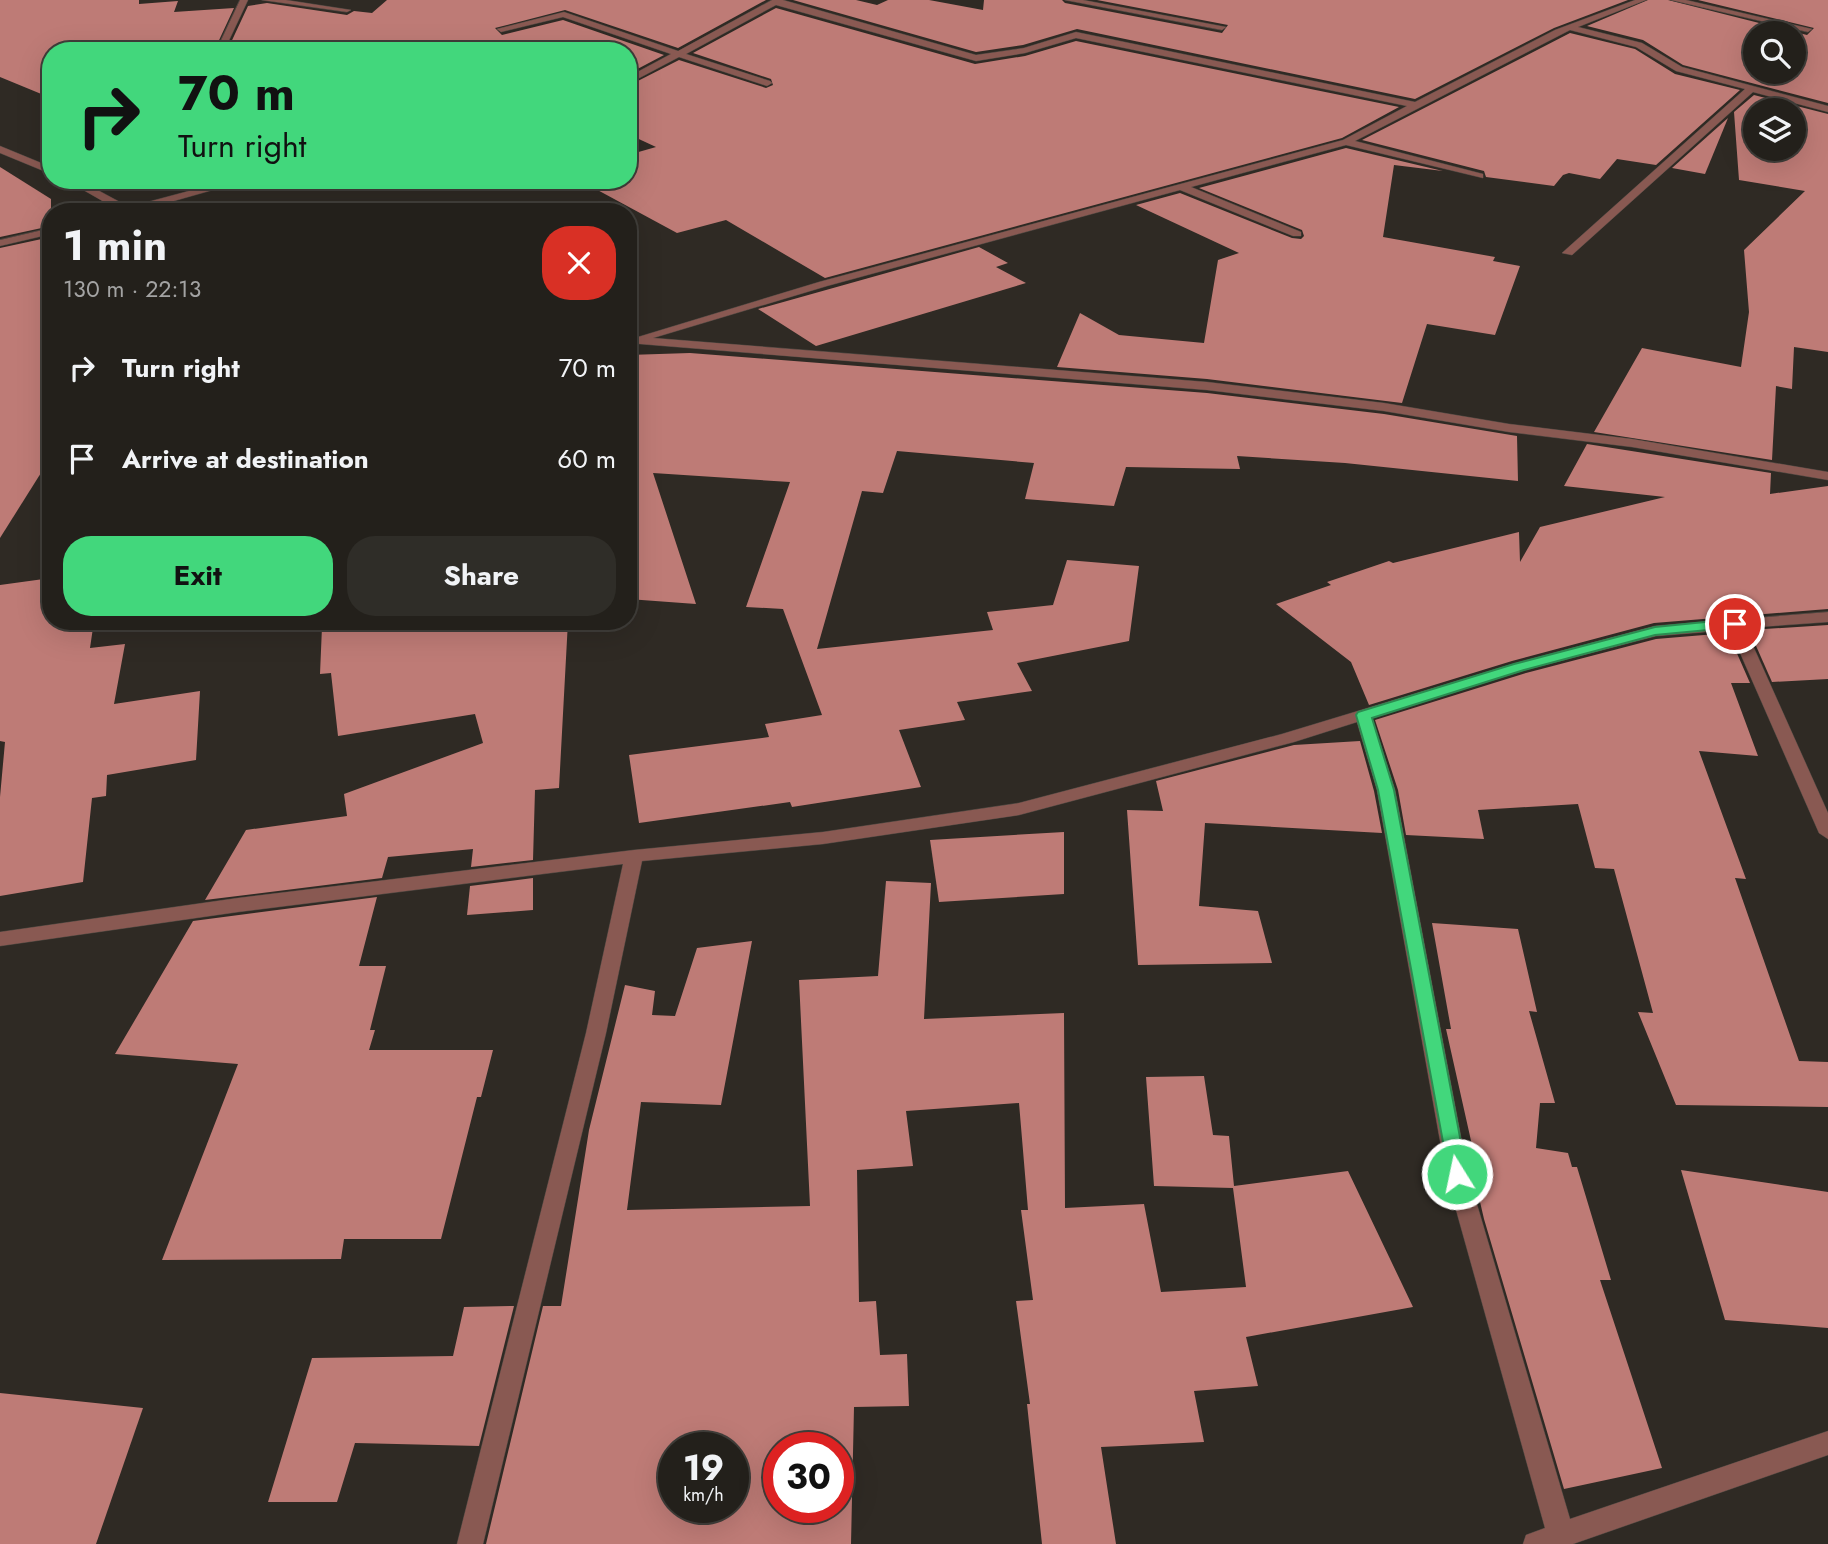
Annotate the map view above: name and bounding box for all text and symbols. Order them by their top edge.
map controls [1743,21,1806,161]
button: search [1743,21,1806,84]
text: 70 m [178,58,295,128]
icon: right [63,70,154,161]
button: layers [1743,98,1806,161]
text: Turn right [178,123,307,169]
text: 1 min [63,215,167,276]
button: close [542,226,616,300]
text: 130 m · 22:13 [63,272,201,306]
icon: right [63,349,101,387]
text: Turn right [122,349,240,387]
text: 70 m [559,349,616,387]
icon: arrive [63,440,101,478]
text: Arrive at destination [122,440,369,478]
text: 60 m [557,440,616,478]
button: Exit [63,536,333,616]
button: Share [347,536,616,616]
pin [1705,594,1765,654]
icon: arrive [1716,605,1754,643]
position arrow [1420,1137,1494,1211]
speed limit sign: 30 [763,1432,854,1523]
text: 19 [683,1443,724,1493]
text: km/h [683,1482,724,1508]

